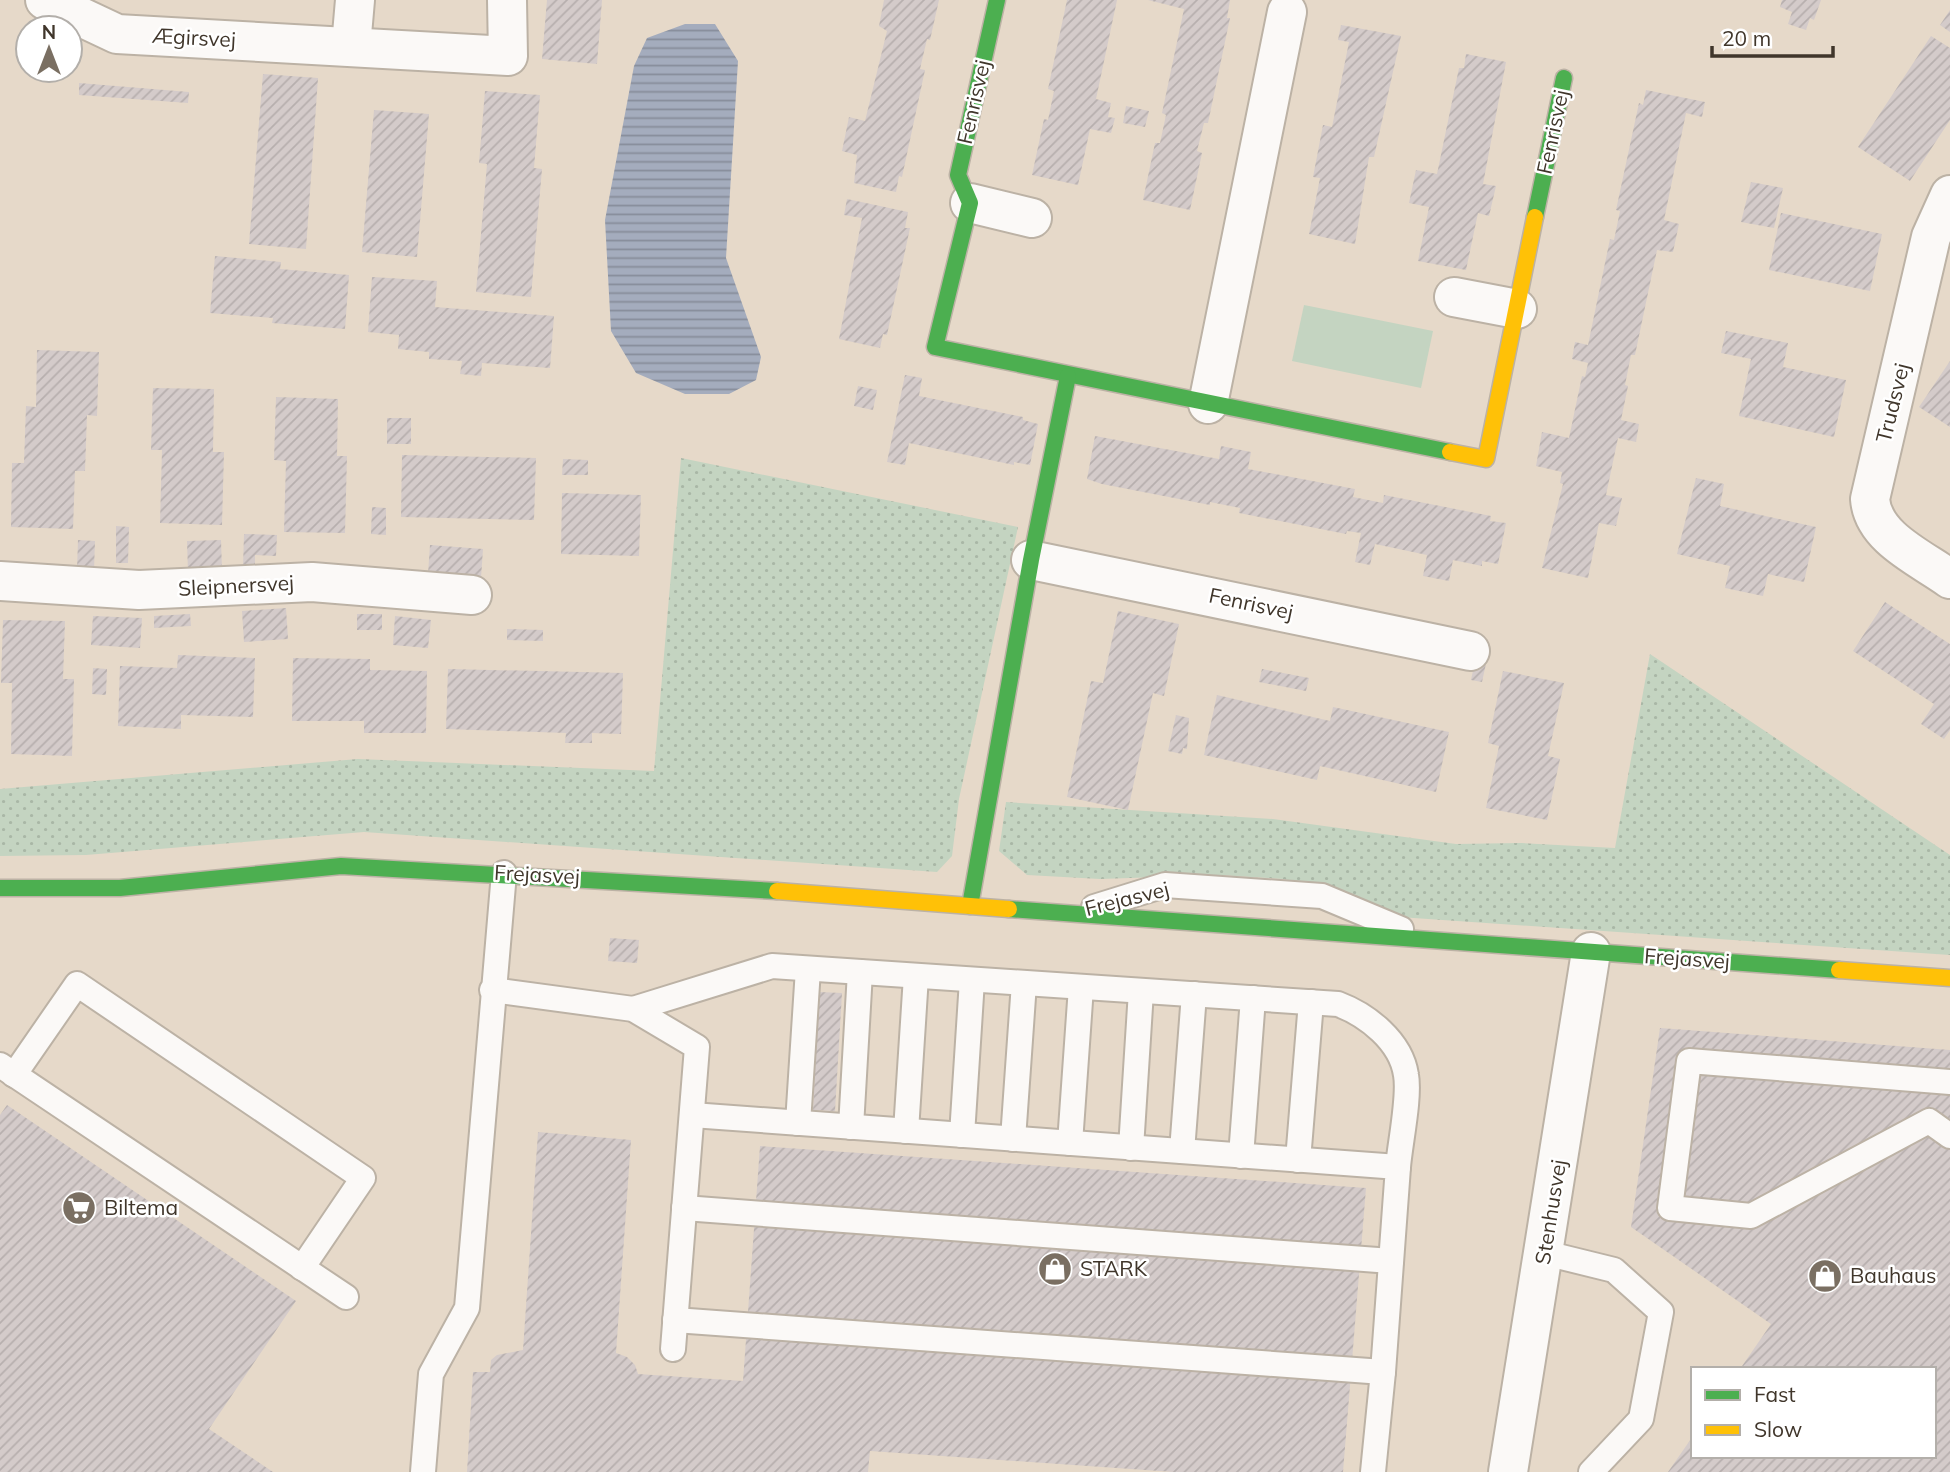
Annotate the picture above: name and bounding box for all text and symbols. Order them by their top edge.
north arrow [14,14,84,84]
scale bar [1712,14,1833,58]
text: N [42,20,56,44]
street label: Ægirsvej [151,22,237,52]
text: 20 m [1722,25,1771,51]
street label: Fenrisvej [951,57,995,146]
street label: Fenrisvej [1530,87,1574,176]
street label: Trudsvej [1870,360,1914,445]
street label: Sleipnersvej [177,569,295,601]
street label: Fenrisvej [1207,581,1296,625]
street label: Frejasvej [494,859,581,889]
street label: Frejasvej [1082,875,1171,921]
street label: Frejasvej [1643,942,1731,974]
street label: Stenhusvej [1529,1157,1571,1266]
supermarket icon: Biltema [60,1189,98,1227]
place label: Biltema [104,1194,178,1220]
shop icon: STARK [1036,1250,1074,1288]
place label: STARK [1080,1255,1148,1281]
shop icon: Bauhaus [1806,1257,1844,1295]
place label: Bauhaus [1850,1262,1936,1288]
legend [1691,1367,1936,1458]
text: Fast [1754,1381,1796,1407]
text: Slow [1754,1416,1802,1442]

